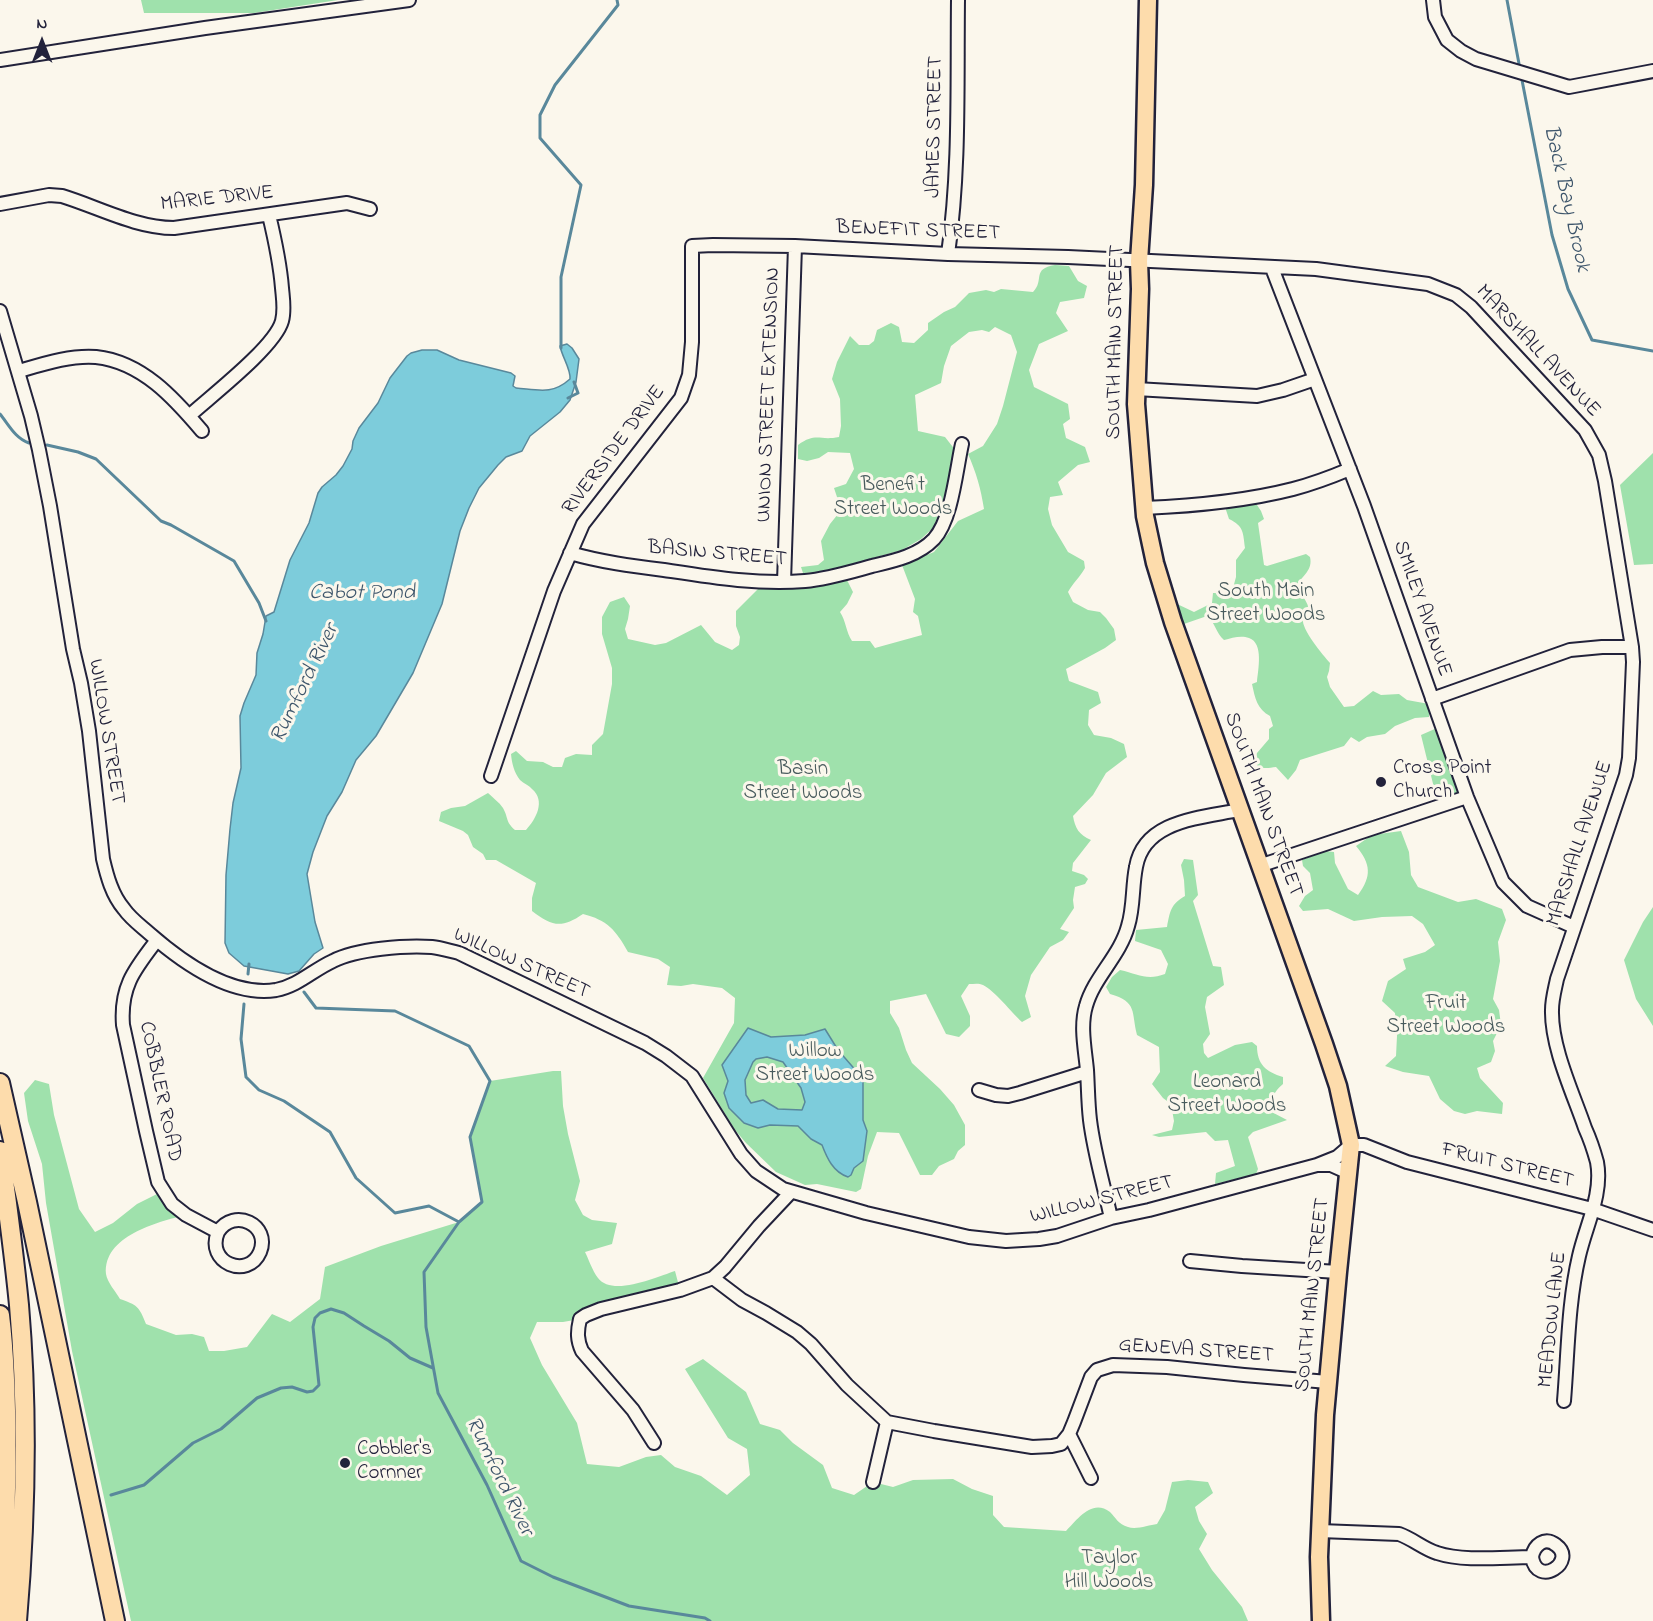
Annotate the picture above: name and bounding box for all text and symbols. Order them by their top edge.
north arrow [12,12,72,72]
text: N [37,12,47,36]
street label: JAMES STREET [922,56,950,198]
water label: Back Bay Brook [1535,123,1595,275]
street label: MARIE DRIVE [159,182,275,218]
street label: BENEFIT STREET [836,217,1000,247]
street label: SOUTH MAIN STREET [1103,244,1131,440]
street label: UNION STREET EXTENSION [753,267,787,523]
street label: MARSHALL AVENUE [1469,280,1605,424]
street label: RIVERSIDE DRIVE [558,381,672,521]
park label: Benefit Street Woods [834,474,952,524]
street label: BASIN STREET [646,536,788,574]
street label: SMILEY AVENUE [1386,538,1456,680]
park label: South Main Street Woods [1207,580,1325,630]
water label: Cabot Pond [309,581,415,607]
water label: Rumford River [266,620,346,748]
street label: WILLOW STREET [81,658,129,806]
street label: SOUTH MAIN STREET [1217,709,1307,901]
place label: Cross Point Church [1393,757,1492,807]
park label: Basin Street Woods [744,758,862,808]
street label: MARSHALL AVENUE [1542,758,1620,930]
marker: Cross Point Church [1374,775,1388,789]
street label: WILLOW STREET [449,924,593,1006]
park label: Fruit Street Woods [1387,992,1505,1042]
street label: COBBLER ROAD [132,1020,186,1164]
park label: Willow Street Woods [756,1040,874,1090]
park label: Leonard Street Woods [1168,1071,1286,1121]
street label: FRUIT STREET [1438,1138,1576,1196]
street label: WILLOW STREET [1028,1171,1176,1231]
street label: SOUTH MAIN STREET [1291,1197,1337,1393]
street label: MEADOW LANE [1534,1251,1574,1389]
street label: GENEVA STREET [1118,1334,1274,1370]
water label: Rumford River [458,1413,538,1541]
place label: Cobbler's Cornner [357,1438,432,1488]
marker: Cobbler's Cornner [338,1456,352,1470]
park label: Taylor Hill Woods [1065,1547,1153,1597]

